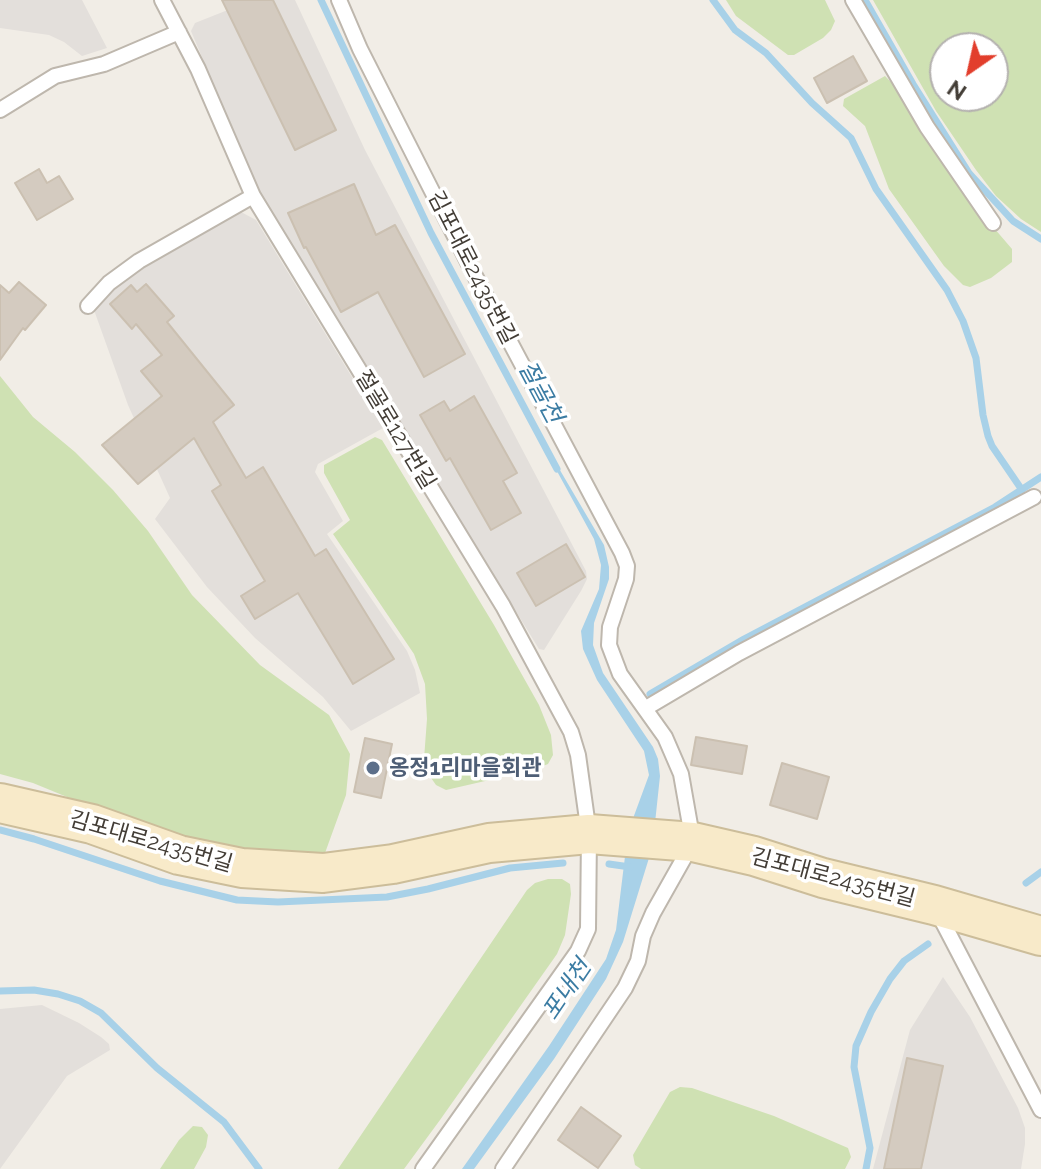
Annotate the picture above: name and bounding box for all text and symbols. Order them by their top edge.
north arrow [929,32,1009,112]
text: N [942,75,971,106]
street label: 김포대로2435번길 [422,187,522,349]
water label: 절골천 [512,356,568,428]
street label: 절골로127번길 [349,366,441,494]
place label: 옹정1리마을회관 [389,755,542,781]
marker: 옹정1리마을회관 [364,759,382,777]
street label: 김포대로2435번길 [66,806,236,878]
street label: 김포대로2435번길 [748,843,918,913]
water label: 포내천 [537,954,597,1026]

